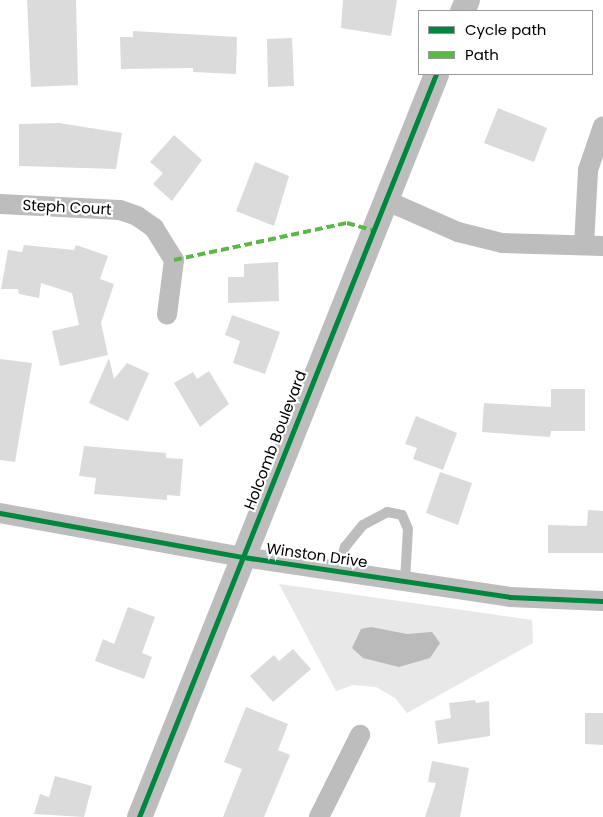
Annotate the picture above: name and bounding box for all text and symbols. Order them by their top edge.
legend [418,10,593,75]
text: Cycle path [465,19,546,40]
text: Path [465,44,499,65]
street label: Steph Court [22,196,112,218]
street label: Holcomb Boulevard [240,368,310,512]
street label: Winston Drive [265,539,369,571]

